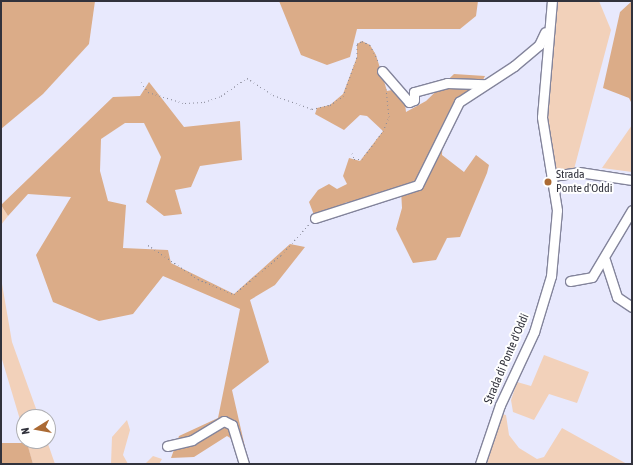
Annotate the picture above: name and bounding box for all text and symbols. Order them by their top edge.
place label: Strada Ponte d'Oddi [556,168,612,196]
marker: Strada Ponte d'Oddi [543,177,553,187]
street label: Strada di Ponte d'Oddi [481,312,533,406]
north arrow [16,409,56,449]
text: N [19,427,32,435]

